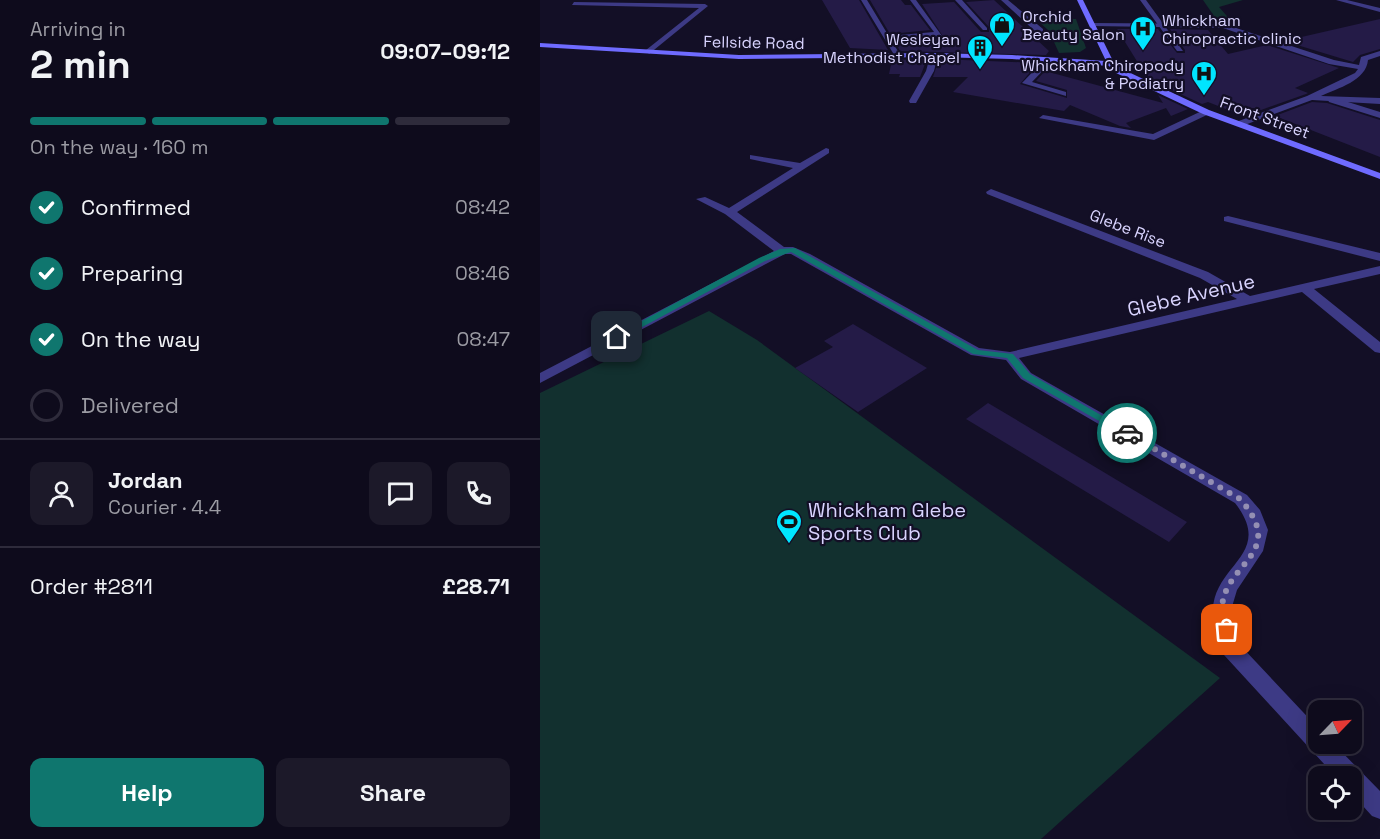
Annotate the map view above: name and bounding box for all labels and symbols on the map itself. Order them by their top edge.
place label: Orchid Beauty Salon [1022,6,1125,45]
shop icon: Orchid Beauty Salon [987,10,1017,48]
place label: Whickham Chiropractic clinic [1162,10,1302,49]
hospital icon: Whickham Chiropractic clinic [1128,14,1158,52]
place label: Wesleyan Methodist Chapel [823,29,960,68]
street label: Fellside Road [703,31,805,54]
building icon: Wesleyan Methodist Chapel [965,33,995,71]
place label: Whickham Chiropody & Podiatry [1021,55,1184,94]
hospital icon: Whickham Chiropody & Podiatry [1189,59,1219,97]
street label: Front Street [1217,91,1313,143]
street label: Glebe Rise [1087,204,1169,253]
street label: Glebe Avenue [1125,268,1257,322]
pin [591,311,642,362]
courier [1097,403,1157,463]
place label: Whickham Glebe Sports Club [808,497,966,546]
sports icon: Whickham Glebe Sports Club [774,507,804,545]
pin [1201,604,1252,655]
north arrow [1308,700,1362,754]

